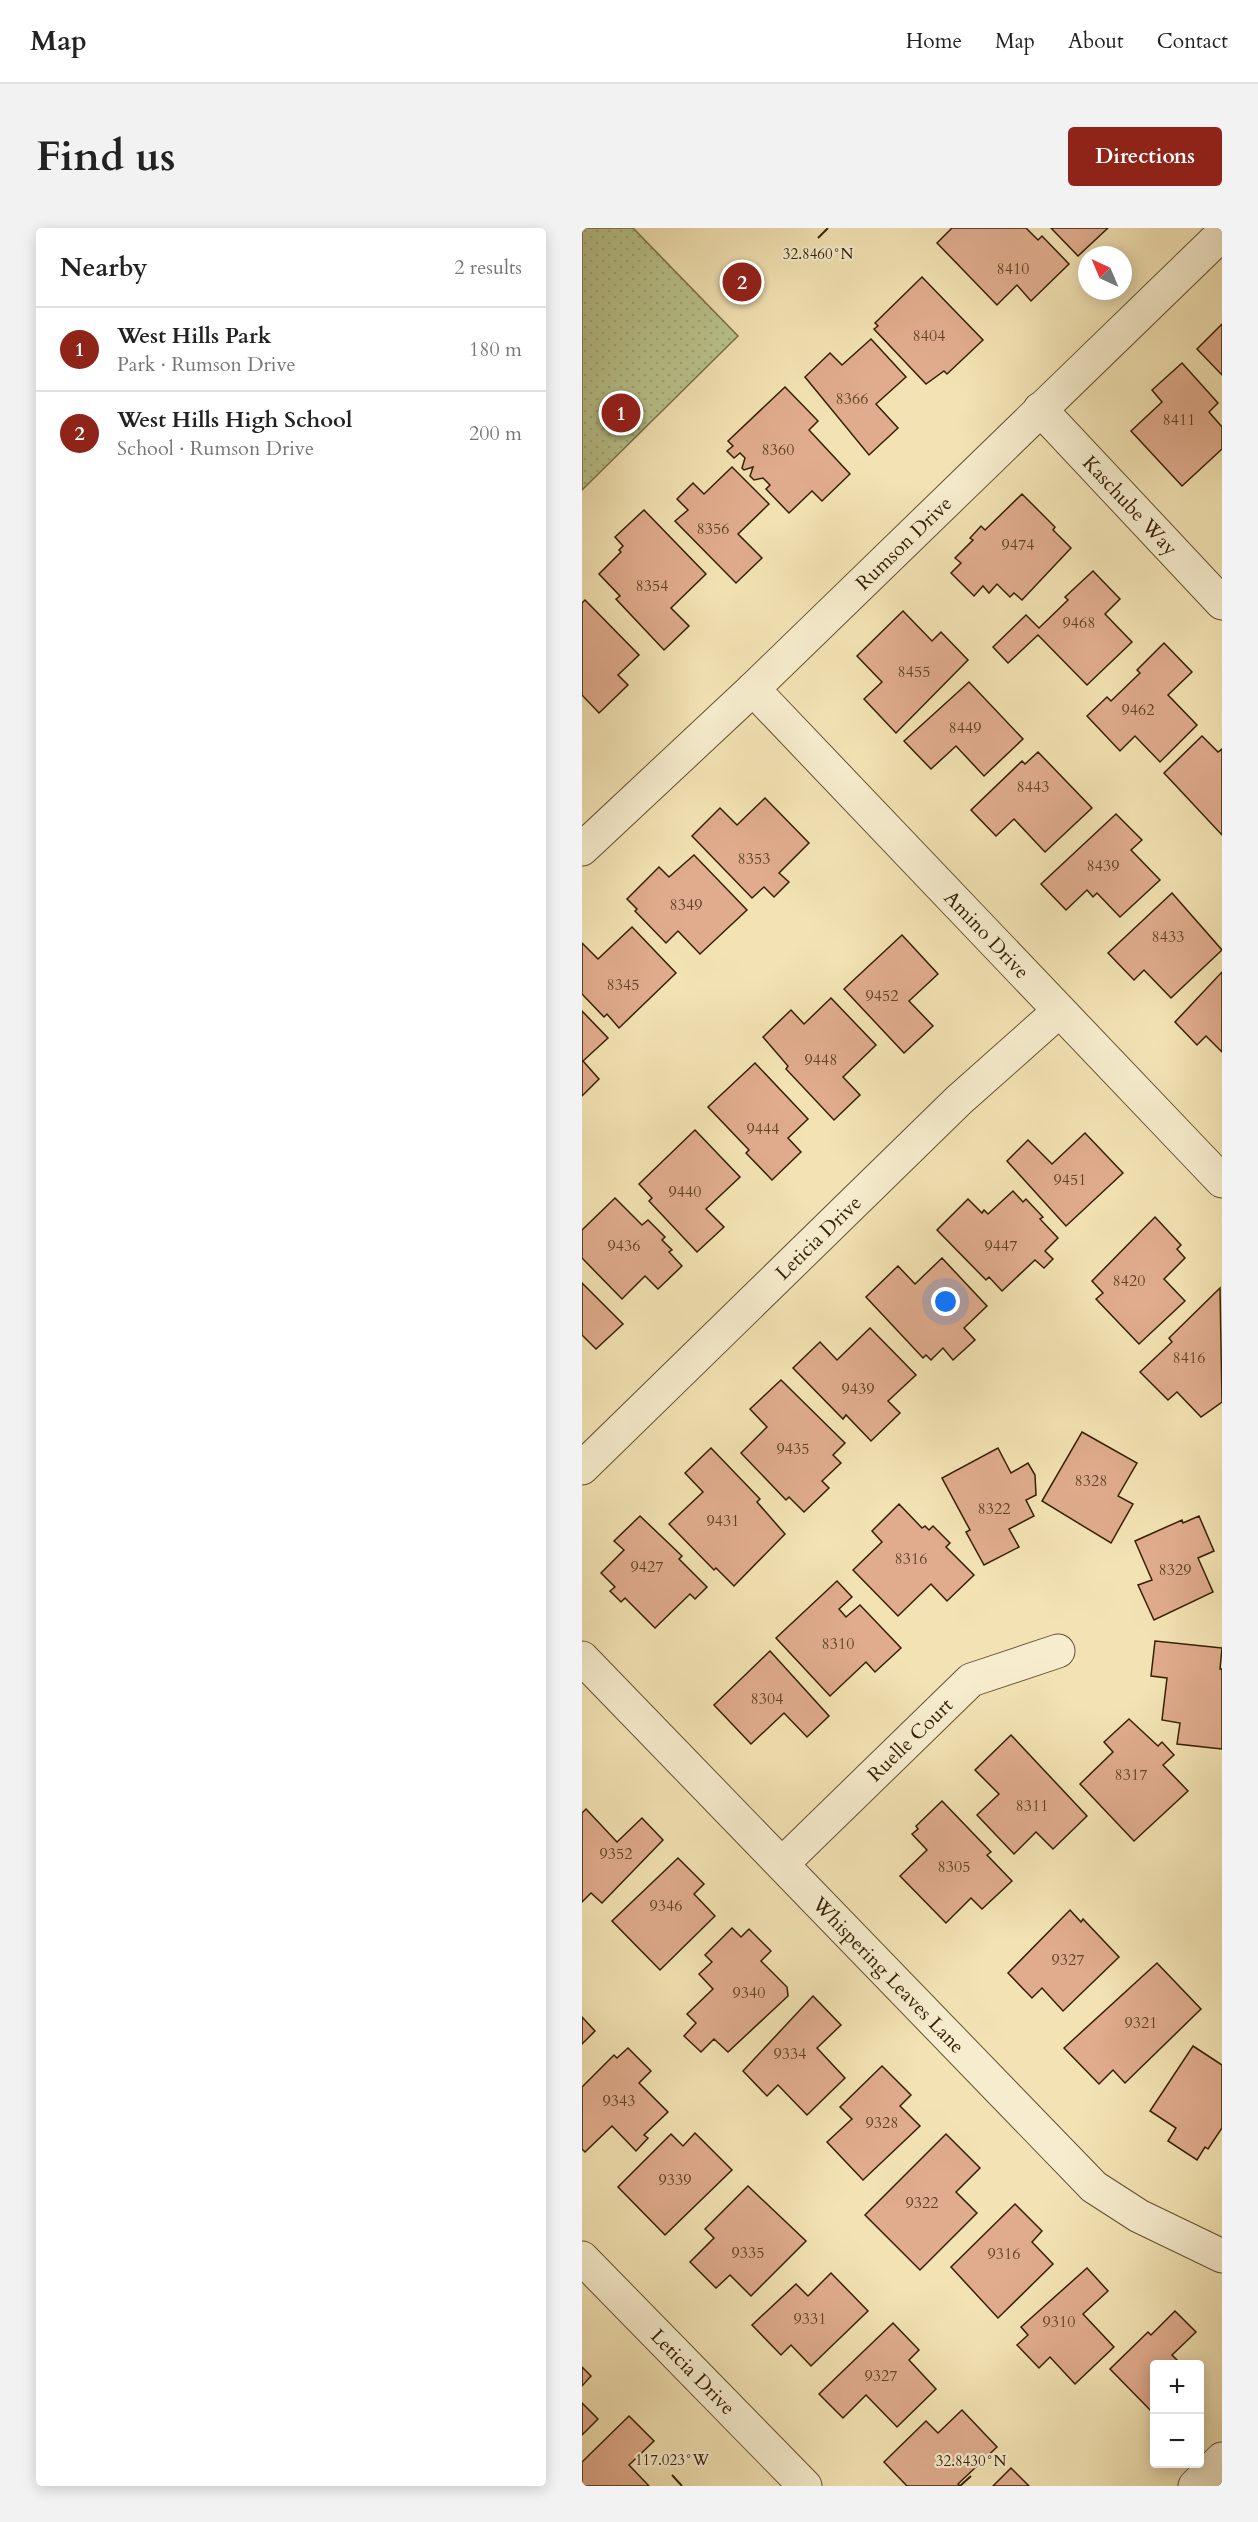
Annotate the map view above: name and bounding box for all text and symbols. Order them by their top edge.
text: Map [30,22,87,60]
text: Home [906,27,962,56]
text: Map [995,27,1035,56]
text: About [1068,27,1124,56]
text: Contact [1157,27,1228,56]
button: Directions [1068,127,1222,186]
text: Find us [36,128,176,185]
text: 32.8460°N [783,244,853,264]
north arrow [1078,246,1132,300]
text: Nearby [60,250,148,285]
text: 2 results [454,254,522,281]
house number: 8410 [997,258,1029,280]
pin: 2 [722,260,762,304]
text: West Hills Park [117,321,271,351]
house number: 8404 [913,325,945,347]
text: 1 [74,336,85,363]
text: 180 m [469,336,522,363]
text: Park · Rumson Drive [117,351,296,378]
house number: 8366 [836,388,868,410]
pin: 1 [602,390,640,435]
text: West Hills High School [117,405,352,435]
house number: 8411 [1163,409,1195,431]
text: 2 [74,420,85,447]
text: 200 m [469,420,522,447]
text: School · Rumson Drive [117,435,314,462]
house number: 8360 [762,439,794,461]
street label: Kaschube Way [1076,450,1184,562]
street label: Rumson Drive [850,490,958,596]
house number: 8356 [697,518,729,540]
house number: 9474 [1002,534,1034,556]
house number: 8354 [636,575,668,597]
house number: 9468 [1063,612,1095,634]
house number: 8455 [898,661,930,683]
house number: 9462 [1122,699,1154,721]
house number: 8449 [949,717,981,739]
house number: 8443 [1017,776,1049,798]
house number: 8353 [738,848,770,870]
house number: 8439 [1087,855,1119,877]
street label: Amino Drive [938,885,1035,985]
house number: 8349 [670,894,702,916]
house number: 8433 [1152,926,1184,948]
house number: 8345 [607,974,639,996]
house number: 9452 [866,985,898,1007]
house number: 9448 [805,1049,837,1071]
house number: 9444 [747,1118,779,1140]
house number: 9451 [1054,1169,1086,1191]
house number: 9440 [669,1181,701,1203]
street label: Leticia Drive [770,1190,867,1286]
house number: 9436 [608,1235,640,1257]
house number: 9447 [985,1235,1017,1257]
house number: 8420 [1113,1270,1145,1292]
your location [931,1287,960,1316]
house number: 8416 [1173,1347,1205,1369]
house number: 9439 [842,1378,874,1400]
house number: 9435 [777,1438,809,1460]
house number: 8328 [1075,1470,1107,1492]
house number: 8322 [978,1498,1010,1520]
house number: 9431 [707,1510,739,1532]
house number: 8316 [895,1548,927,1570]
house number: 9427 [631,1556,663,1578]
house number: 8329 [1159,1559,1191,1581]
house number: 8310 [822,1633,854,1655]
house number: 8304 [751,1688,783,1710]
street label: Ruelle Court [862,1692,959,1788]
house number: 8317 [1115,1764,1147,1786]
house number: 8311 [1016,1795,1048,1817]
house number: 9352 [600,1843,632,1865]
house number: 8305 [938,1856,970,1878]
street label: Whispering Leaves Lane [805,1890,971,2060]
house number: 9346 [650,1895,682,1917]
house number: 9327 [1052,1949,1084,1971]
house number: 9340 [733,1982,765,2004]
house number: 9321 [1125,2012,1157,2034]
house number: 9334 [774,2043,806,2065]
house number: 9343 [603,2090,635,2112]
house number: 9328 [866,2112,898,2134]
house number: 9339 [659,2169,691,2191]
house number: 9322 [906,2192,938,2214]
house number: 9335 [732,2242,764,2264]
house number: 9316 [988,2243,1020,2265]
house number: 9331 [794,2308,826,2330]
house number: 9310 [1043,2311,1075,2333]
street label: Leticia Drive [645,2323,741,2421]
map controls [1150,2360,1204,2468]
button: + [1150,2360,1204,2414]
house number: 9327 [865,2365,897,2387]
button: − [1150,2414,1204,2468]
text: 117.023°W [635,2450,710,2470]
text: 32.8430°N [936,2451,1006,2471]

